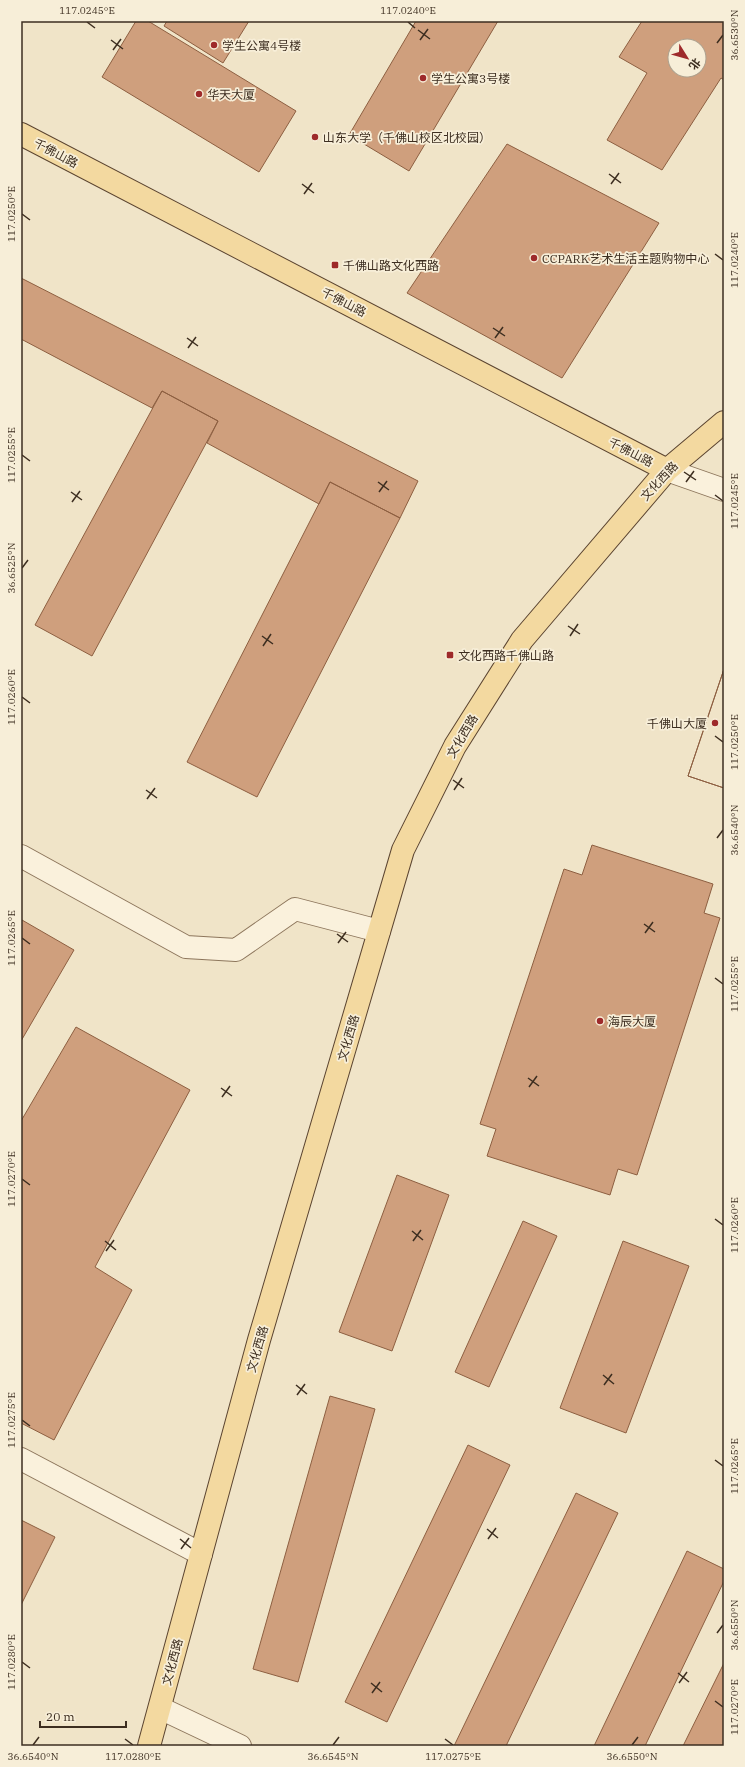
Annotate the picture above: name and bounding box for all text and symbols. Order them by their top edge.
text: 117.0245°E [59,4,115,17]
text: 117.0240°E [380,4,436,17]
text: 36.6530°N [728,9,741,61]
place label: 学生公寓4号楼 [222,38,301,53]
north arrow [667,38,707,78]
marker: 学生公寓4号楼 [209,40,219,50]
text: 北 [686,55,704,73]
place label: 学生公寓3号楼 [431,71,510,86]
marker: 学生公寓3号楼 [418,73,428,83]
place label: 华天大厦 [207,87,255,102]
marker: 华天大厦 [194,89,204,99]
place label: 山东大学（千佛山校区北校园） [323,130,491,145]
marker: 山东大学（千佛山校区北校园） [310,132,320,142]
street label: 千佛山路 [31,135,81,171]
text: 117.0250°E [5,186,18,242]
text: 117.0240°E [728,232,741,288]
place label: CCPARK艺术生活主题购物中心 [542,251,709,266]
marker: CCPARK艺术生活主题购物中心 [529,253,539,263]
place label: 千佛山路文化西路 [343,258,439,273]
marker: 千佛山路文化西路 [330,260,340,270]
street label: 千佛山路 [319,284,369,320]
text: 117.0255°E [5,427,18,483]
street label: 千佛山路 [606,434,656,470]
street label: 文化西路 [637,458,681,504]
text: 117.0245°E [728,473,741,529]
text: 36.6525°N [5,542,18,594]
place label: 文化西路千佛山路 [458,648,554,663]
marker: 文化西路千佛山路 [445,650,455,660]
text: 117.0260°E [5,669,18,725]
street label: 文化西路 [443,712,481,760]
text: 117.0250°E [728,714,741,770]
place label: 千佛山大厦 [647,716,707,731]
marker: 千佛山大厦 [710,718,720,728]
text: 36.6540°N [728,804,741,856]
text: 117.0265°E [5,910,18,966]
text: 117.0255°E [728,956,741,1012]
street label: 文化西路 [334,1013,362,1063]
place label: 海辰大厦 [608,1014,656,1029]
marker: 海辰大厦 [595,1016,605,1026]
text: 117.0270°E [5,1151,18,1207]
text: 117.0260°E [728,1197,741,1253]
street label: 文化西路 [243,1324,271,1374]
text: 117.0275°E [5,1392,18,1448]
text: 117.0265°E [728,1438,741,1494]
text: 36.6550°N [728,1599,741,1651]
text: 117.0280°E [5,1634,18,1690]
street label: 文化西路 [159,1637,185,1687]
text: 117.0270°E [728,1679,741,1735]
scale bar [40,1703,126,1729]
text: 20 m [46,1709,75,1724]
text: 36.6540°N [7,1750,59,1763]
text: 117.0280°E [105,1750,161,1763]
text: 36.6545°N [307,1750,359,1763]
text: 117.0275°E [425,1750,481,1763]
text: 36.6550°N [606,1750,658,1763]

